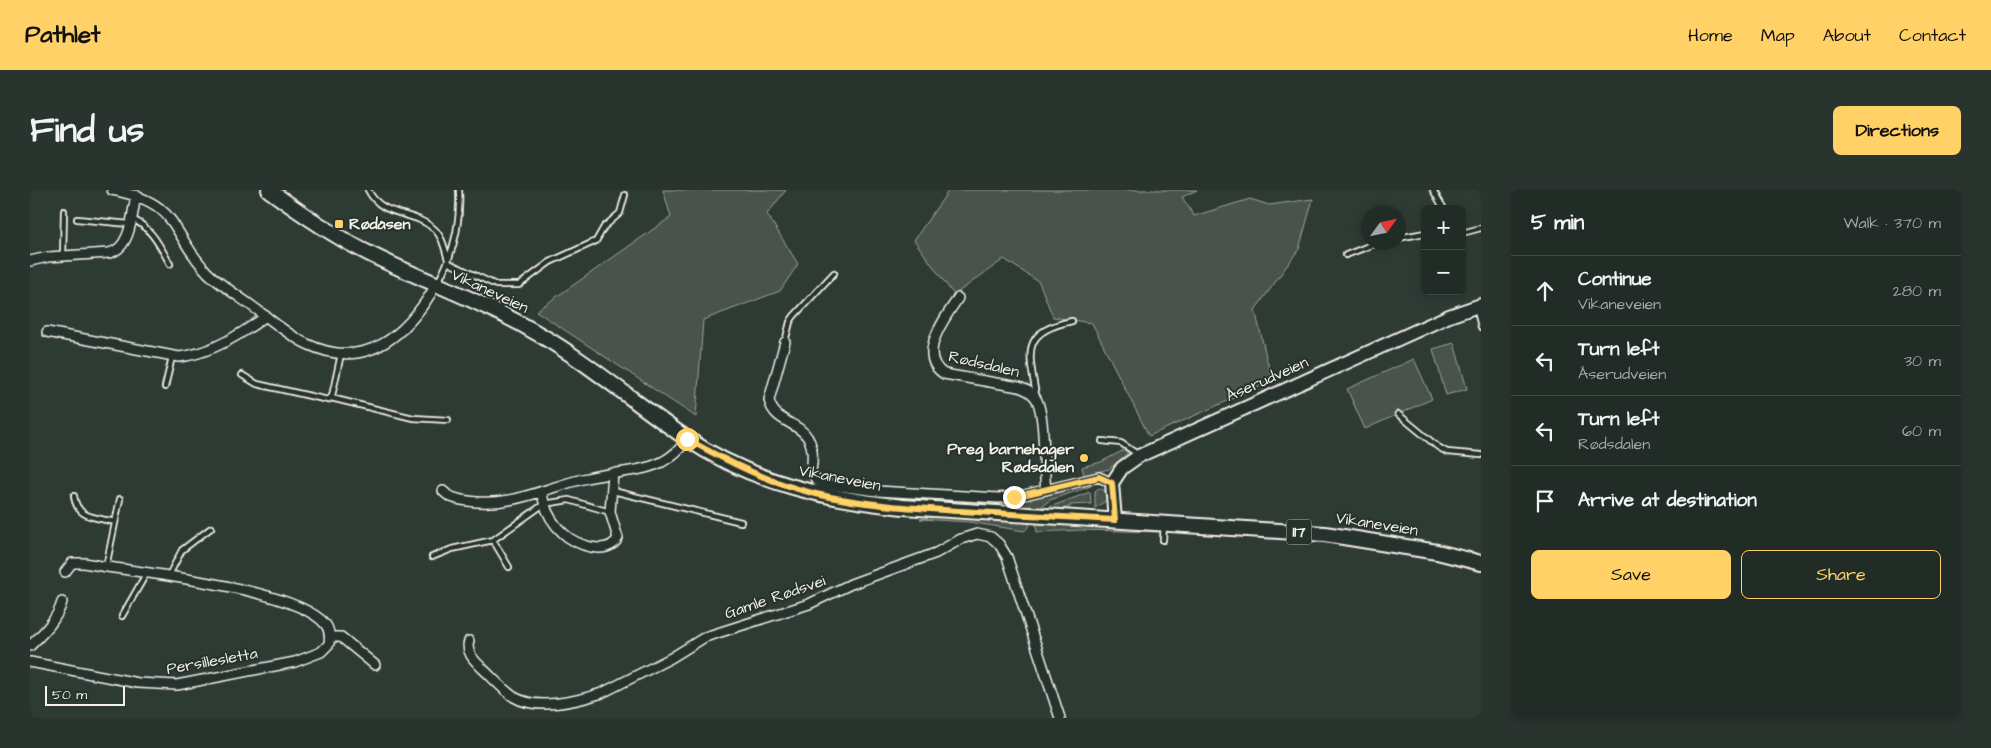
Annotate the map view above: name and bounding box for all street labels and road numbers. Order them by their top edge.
street label: Vikaneveien [448,263,532,319]
street label: Rødsdalen [946,345,1022,383]
street label: Åserudveien [1222,351,1312,407]
street label: Vikaneveien [797,459,883,497]
street label: Vikaneveien [1334,507,1420,541]
road number: 117 [1286,520,1312,544]
street label: Gamle Rødsvei [722,569,829,625]
street label: Persillesletta [165,642,259,680]

